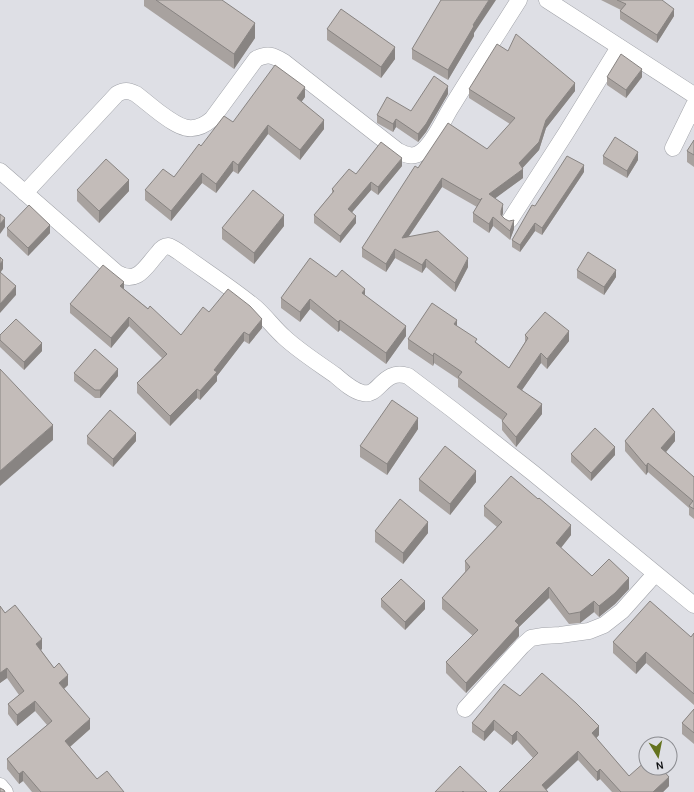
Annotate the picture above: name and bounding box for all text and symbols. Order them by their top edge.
north arrow [638,736,678,776]
text: N [655,758,665,772]

